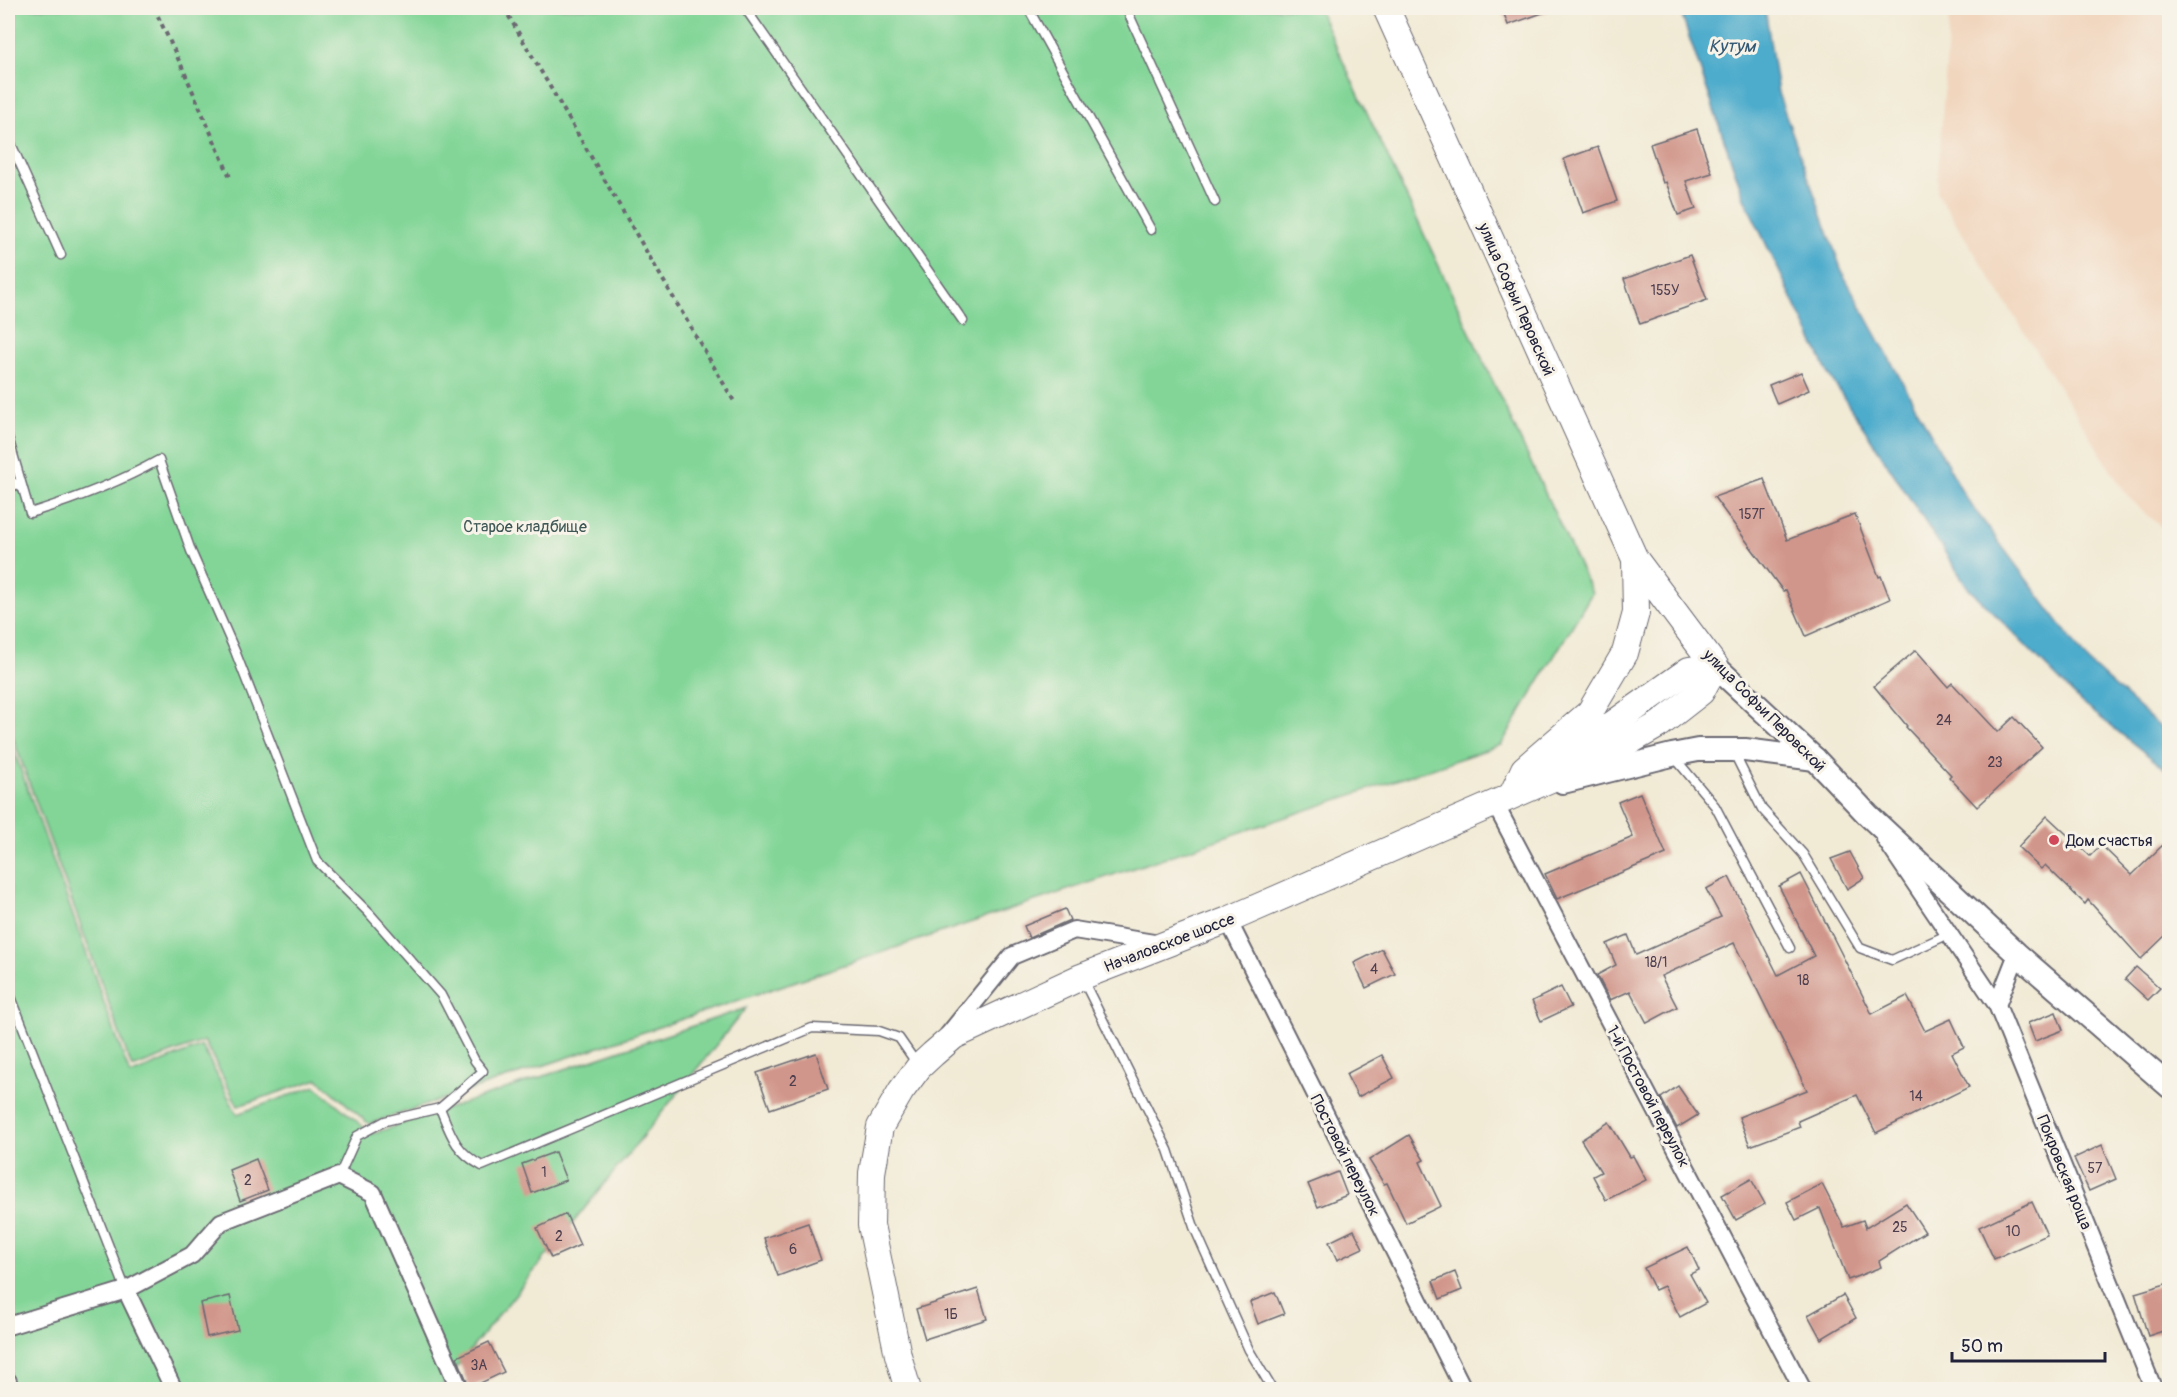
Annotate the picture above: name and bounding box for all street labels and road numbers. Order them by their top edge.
street label: улица Софьи Перовской [1473,219,1559,379]
street label: улица Софьи Перовской [1698,645,1830,776]
street label: Началовское шоссе [1101,909,1238,977]
street label: 1-й Постовой переулок [1602,1022,1694,1171]
street label: Постовой переулок [1306,1091,1384,1220]
street label: Покровская роща [2032,1112,2096,1233]

